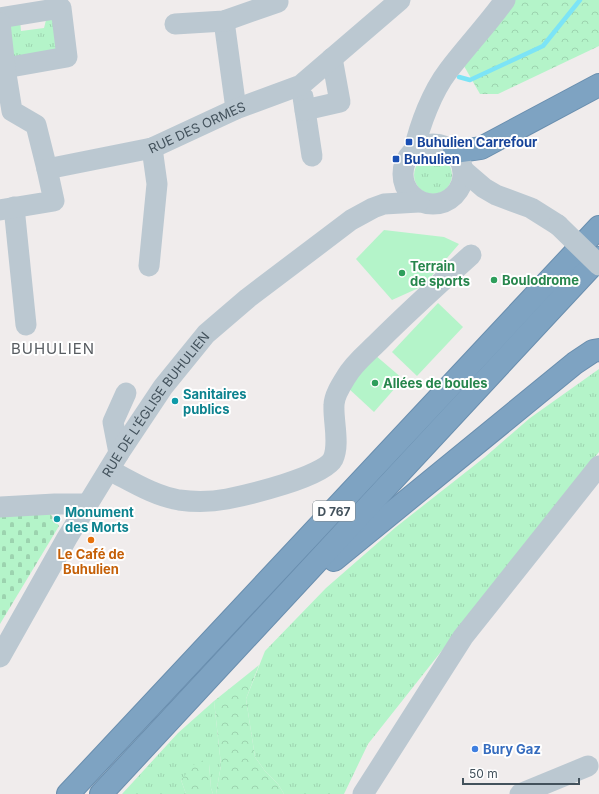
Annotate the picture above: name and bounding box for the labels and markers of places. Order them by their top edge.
place label: Buhulien Carrefour [417,134,538,150]
marker: Buhulien Carrefour [404,137,414,147]
place label: Buhulien [404,151,460,167]
marker: Buhulien [391,154,401,164]
place label: Terrain de sports [410,258,470,289]
marker: Terrain de sports [397,268,407,278]
place label: Boulodrome [502,272,579,288]
marker: Boulodrome [489,275,499,285]
place label: Allées de boules [383,375,487,391]
marker: Allées de boules [370,378,380,388]
place label: Sanitaires publics [183,386,247,417]
marker: Sanitaires publics [170,396,180,406]
place label: Monument des Morts [65,504,134,535]
marker: Monument des Morts [52,514,62,524]
marker: Le Café de Buhulien [86,535,96,545]
place label: Le Café de Buhulien [58,546,125,577]
place label: Bury Gaz [483,741,541,757]
marker: Bury Gaz [470,744,480,754]

